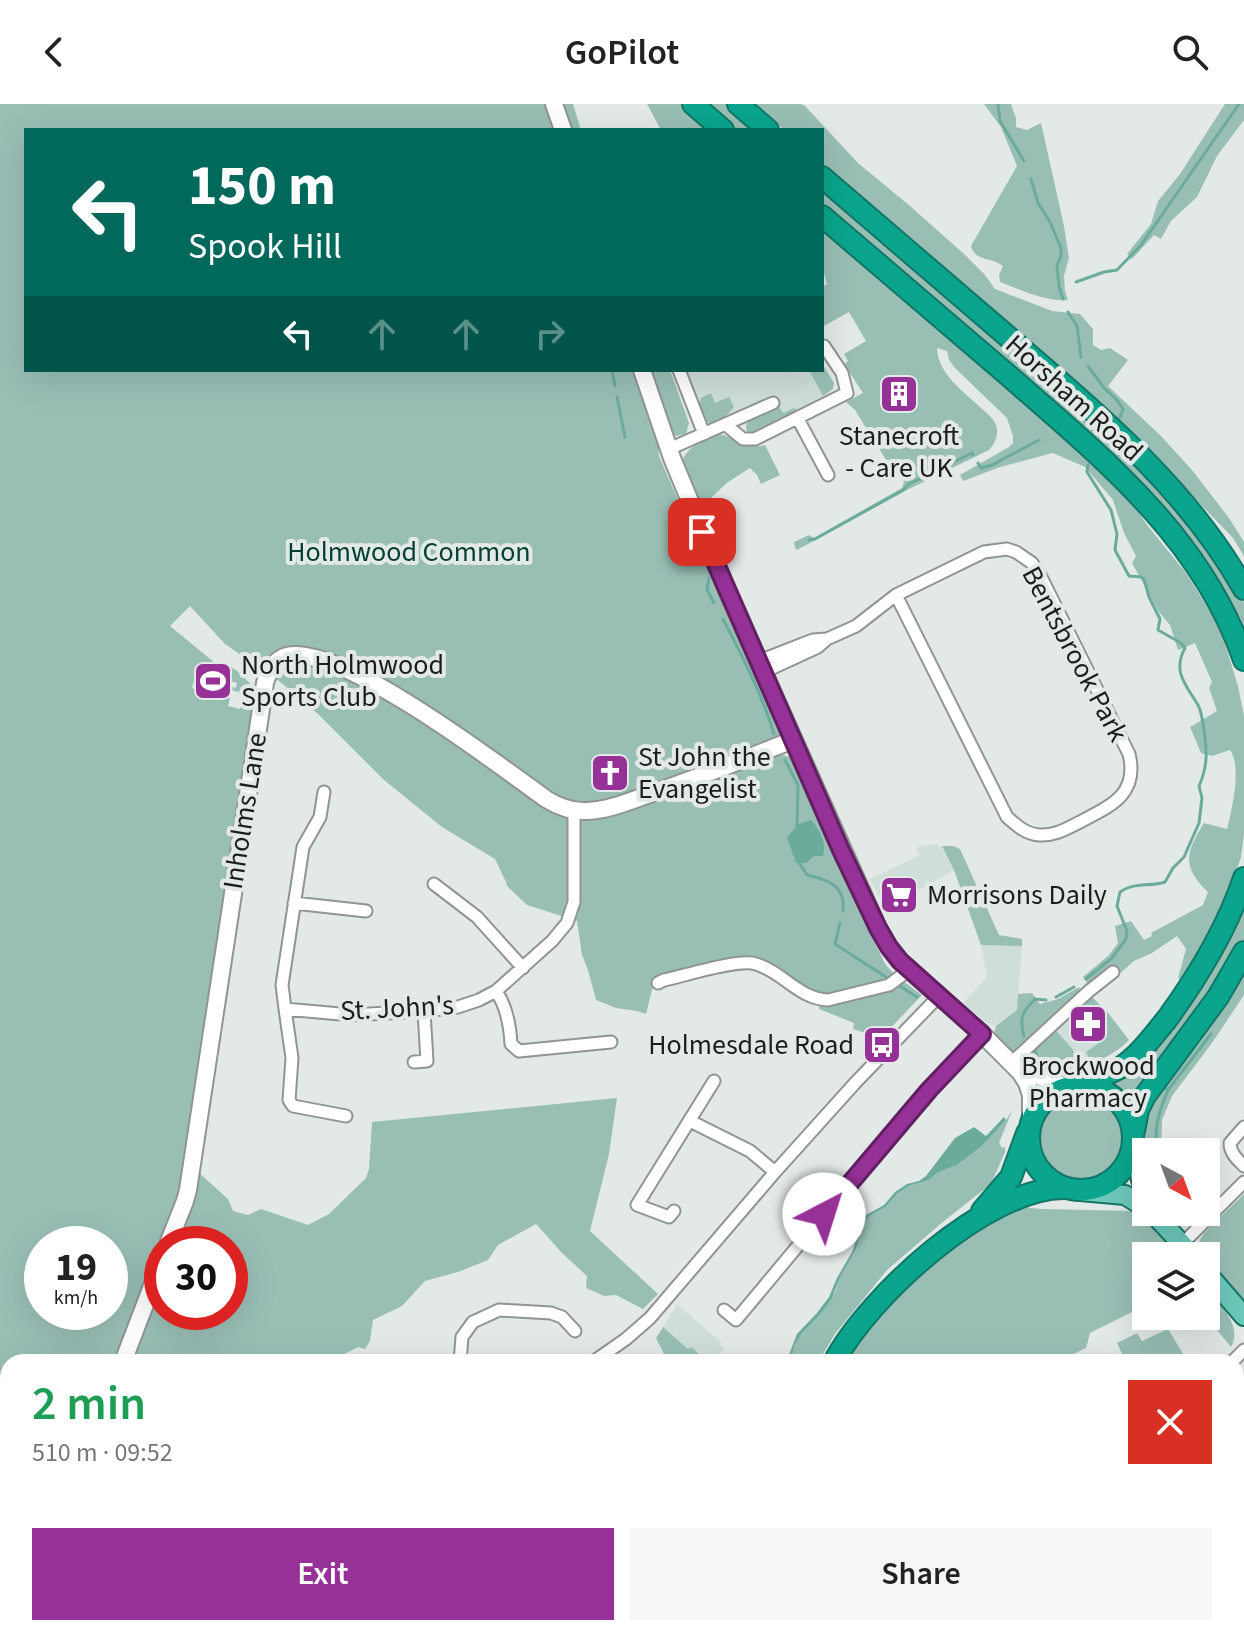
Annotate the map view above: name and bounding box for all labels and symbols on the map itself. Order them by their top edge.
street label: Horsham Road [996,325,1152,471]
building icon: Stanecroft - Care UK [878,373,920,415]
place label: Stanecroft - Care UK [839,416,960,488]
pin [668,498,736,566]
park label: Holmwood Common [287,532,531,572]
street label: Bentsbrook Park [1012,559,1138,749]
place label: North Holmwood Sports Club [241,645,444,717]
sports icon: North Holmwood Sports Club [192,660,234,702]
street label: Inholms Lane [213,730,277,892]
place label: St John the Evangelist [638,737,771,809]
church icon: St John the Evangelist [589,752,631,794]
supermarket icon: Morrisons Daily [878,874,920,916]
place label: Morrisons Daily [927,875,1107,915]
street label: St. John's [339,985,455,1031]
pharmacy icon: Brockwood Pharmacy [1067,1003,1109,1045]
bus stop icon: Holmesdale Road [861,1024,903,1066]
place label: Holmesdale Road [648,1025,854,1065]
place label: Brockwood Pharmacy [1021,1046,1155,1118]
north arrow [1132,1138,1220,1226]
position arrow [782,1172,866,1256]
speed limit sign: 30 [144,1226,248,1330]

